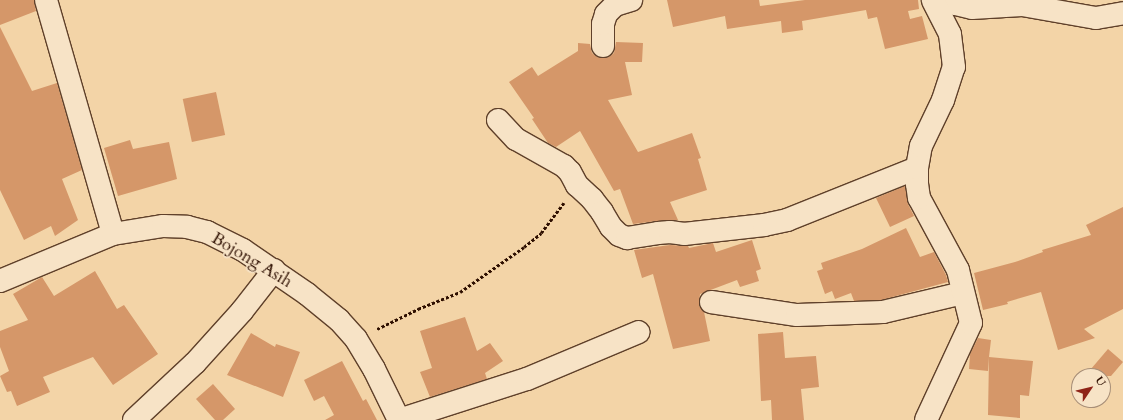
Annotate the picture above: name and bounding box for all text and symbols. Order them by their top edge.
street label: Bojong Asih [208,228,296,292]
north arrow [1071,368,1111,408]
text: U [1092,373,1109,389]

